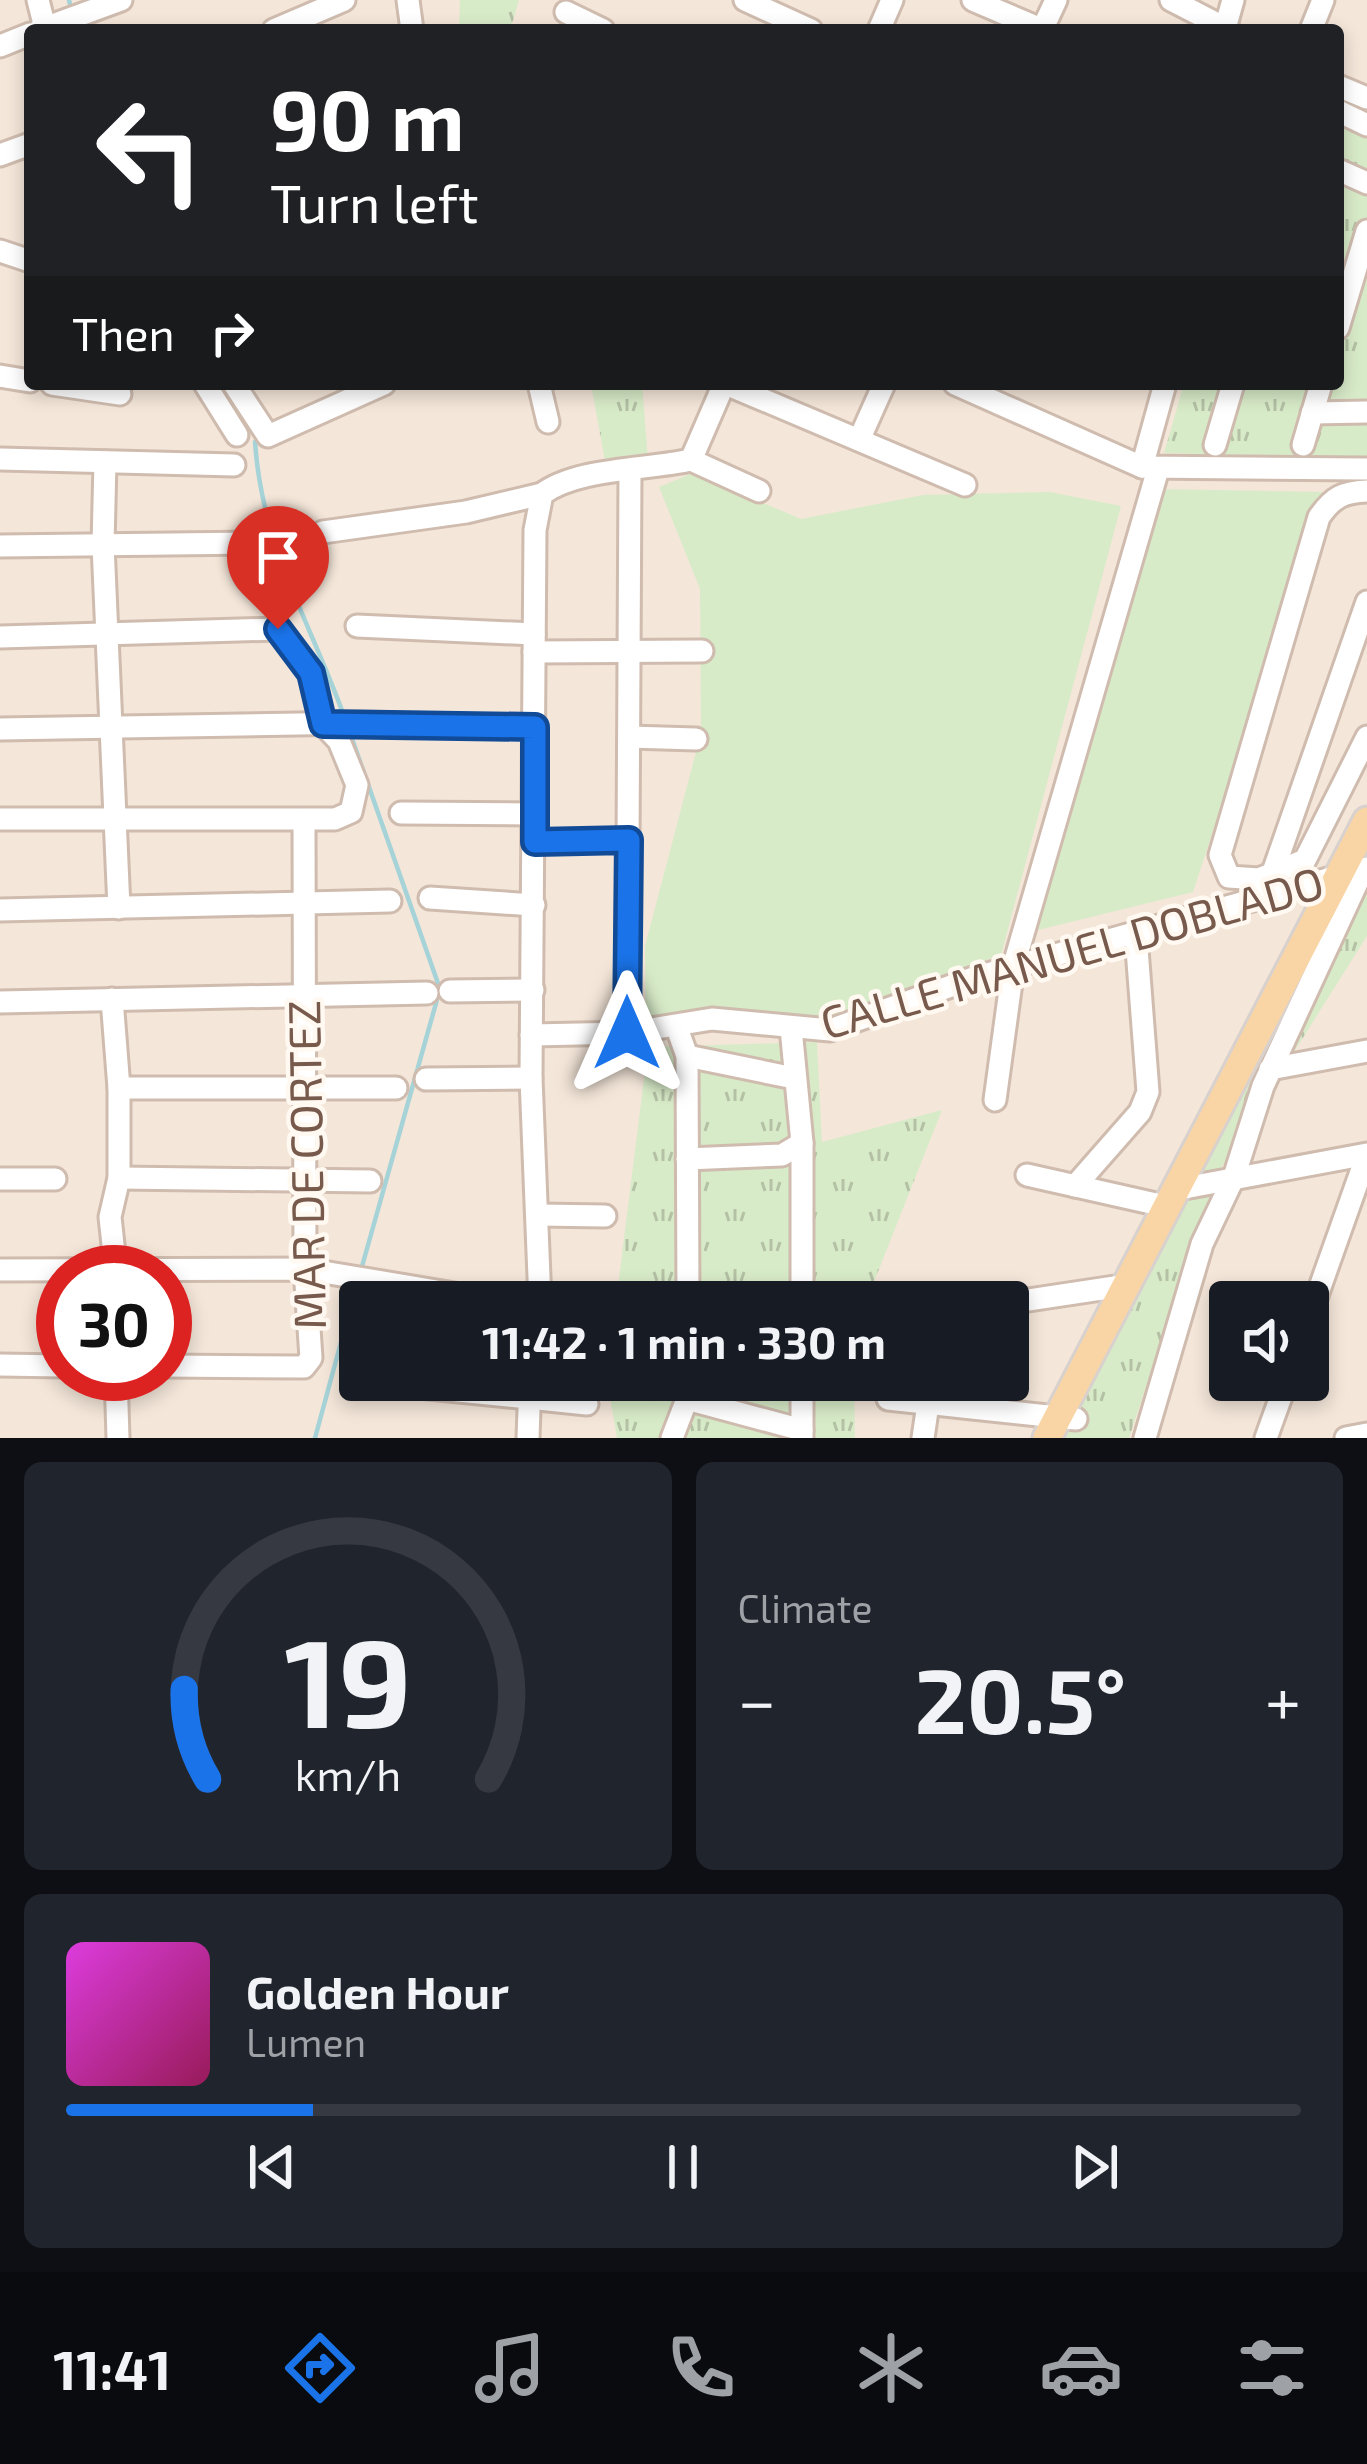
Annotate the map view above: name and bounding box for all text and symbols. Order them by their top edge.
text: 90 m [270,67,465,168]
icon: left [72,72,228,228]
text: Turn left [270,169,479,234]
icon: right [199,300,265,366]
text: Then [72,306,175,360]
pin [227,506,329,629]
icon: arrive [245,524,311,590]
street label: CALLE MANUEL DOBLADO [814,853,1329,1049]
position arrow [564,970,690,1096]
street label: MAR DE CORTEZ [275,1000,335,1330]
speed limit sign: 30 [36,1245,192,1401]
map controls [1209,1281,1329,1401]
button: sound [1209,1281,1329,1401]
text: 11:42 · 1 min · 330 m [482,1314,886,1368]
text: Climate [738,1584,872,1631]
text: 19 [284,1603,412,1753]
text: 20.5° [915,1644,1126,1752]
text: − [738,1659,776,1738]
text: + [1265,1659,1301,1738]
text: km/h [294,1748,401,1800]
text: Golden Hour [246,1964,509,2018]
text: Lumen [246,2018,366,2065]
icon: previous [239,2134,305,2200]
icon: pause [650,2134,716,2200]
icon: next [1062,2134,1128,2200]
icon: directions [278,2326,362,2410]
icon: music [468,2326,552,2410]
icon: phone [659,2326,743,2410]
icon: climate [849,2326,933,2410]
icon: car [1039,2326,1123,2410]
icon: filters [1230,2326,1314,2410]
text: 11:41 [53,2336,171,2401]

